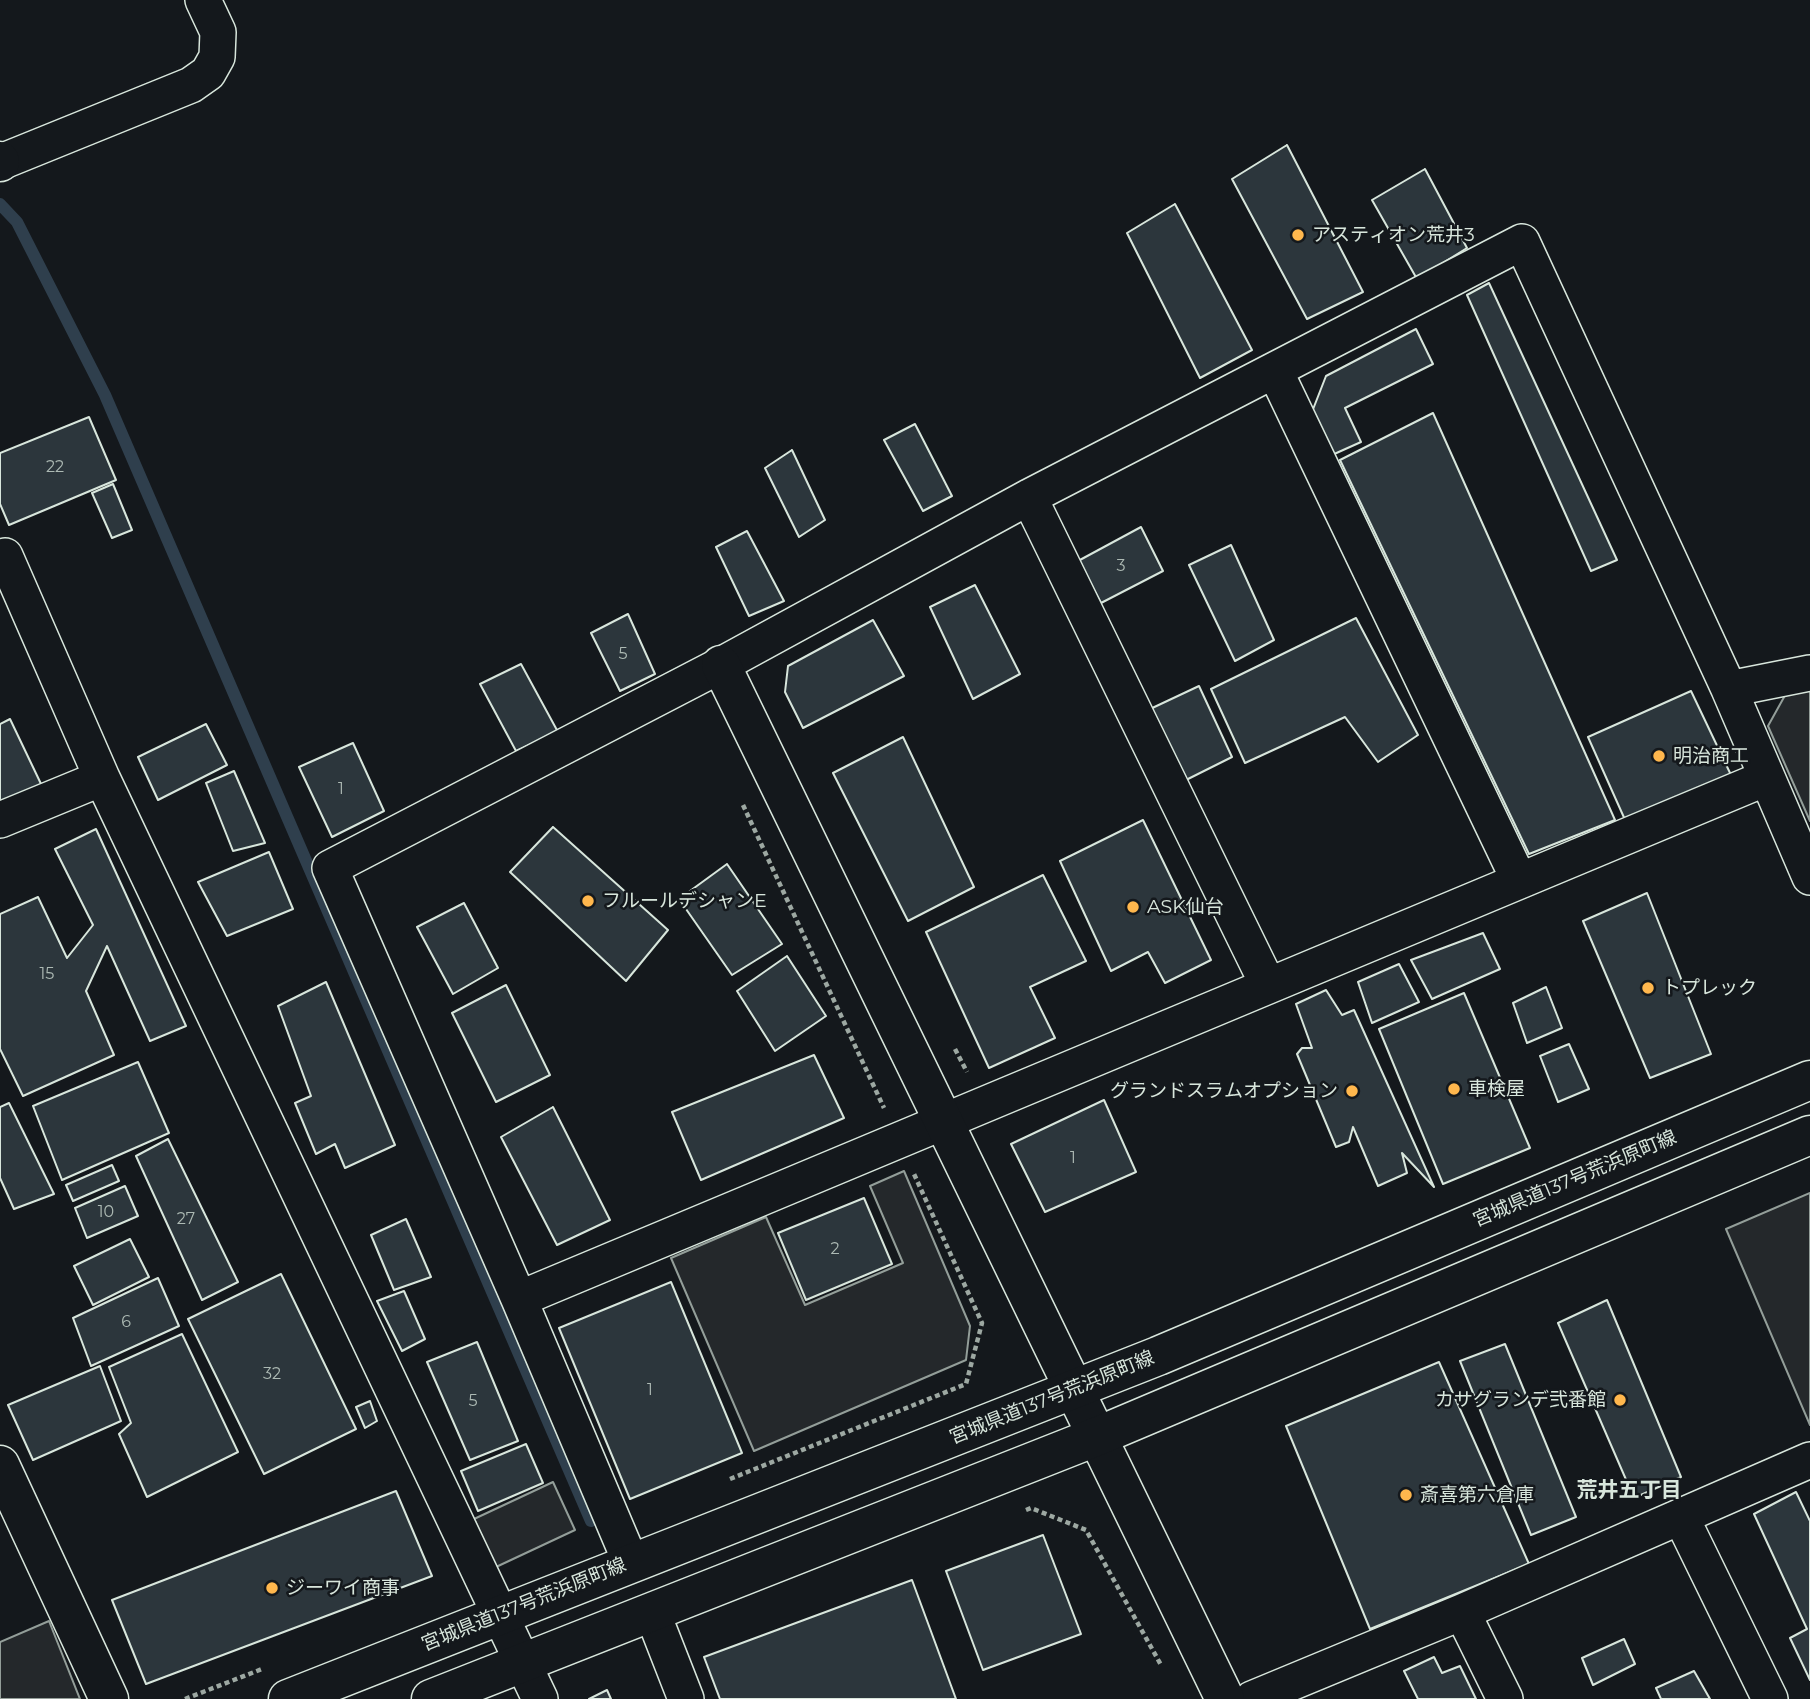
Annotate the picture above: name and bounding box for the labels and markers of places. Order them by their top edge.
place label: アスティオン荒井3 [1312,224,1475,246]
marker: アスティオン荒井3 [1290,227,1306,243]
place label: 明治商工 [1673,745,1749,767]
marker: 明治商工 [1651,748,1667,764]
place label: フルールデシャンE [602,890,767,912]
marker: フルールデシャンE [580,893,596,909]
place label: ASK仙台 [1147,896,1224,918]
marker: ASK仙台 [1125,899,1141,915]
place label: トプレック [1662,977,1757,999]
marker: トプレック [1640,980,1656,996]
place label: 車検屋 [1468,1078,1525,1100]
place label: グランドスラムオプション [1110,1080,1338,1102]
marker: 車検屋 [1446,1081,1462,1097]
marker: グランドスラムオプション [1344,1083,1360,1099]
place label: カサグランデ弐番館 [1435,1389,1606,1411]
marker: カサグランデ弐番館 [1612,1392,1628,1408]
place label: 斎喜第六倉庫 [1420,1484,1534,1506]
marker: 斎喜第六倉庫 [1398,1487,1414,1503]
place label: ジーワイ商事 [286,1577,400,1599]
marker: ジーワイ商事 [264,1580,280,1596]

